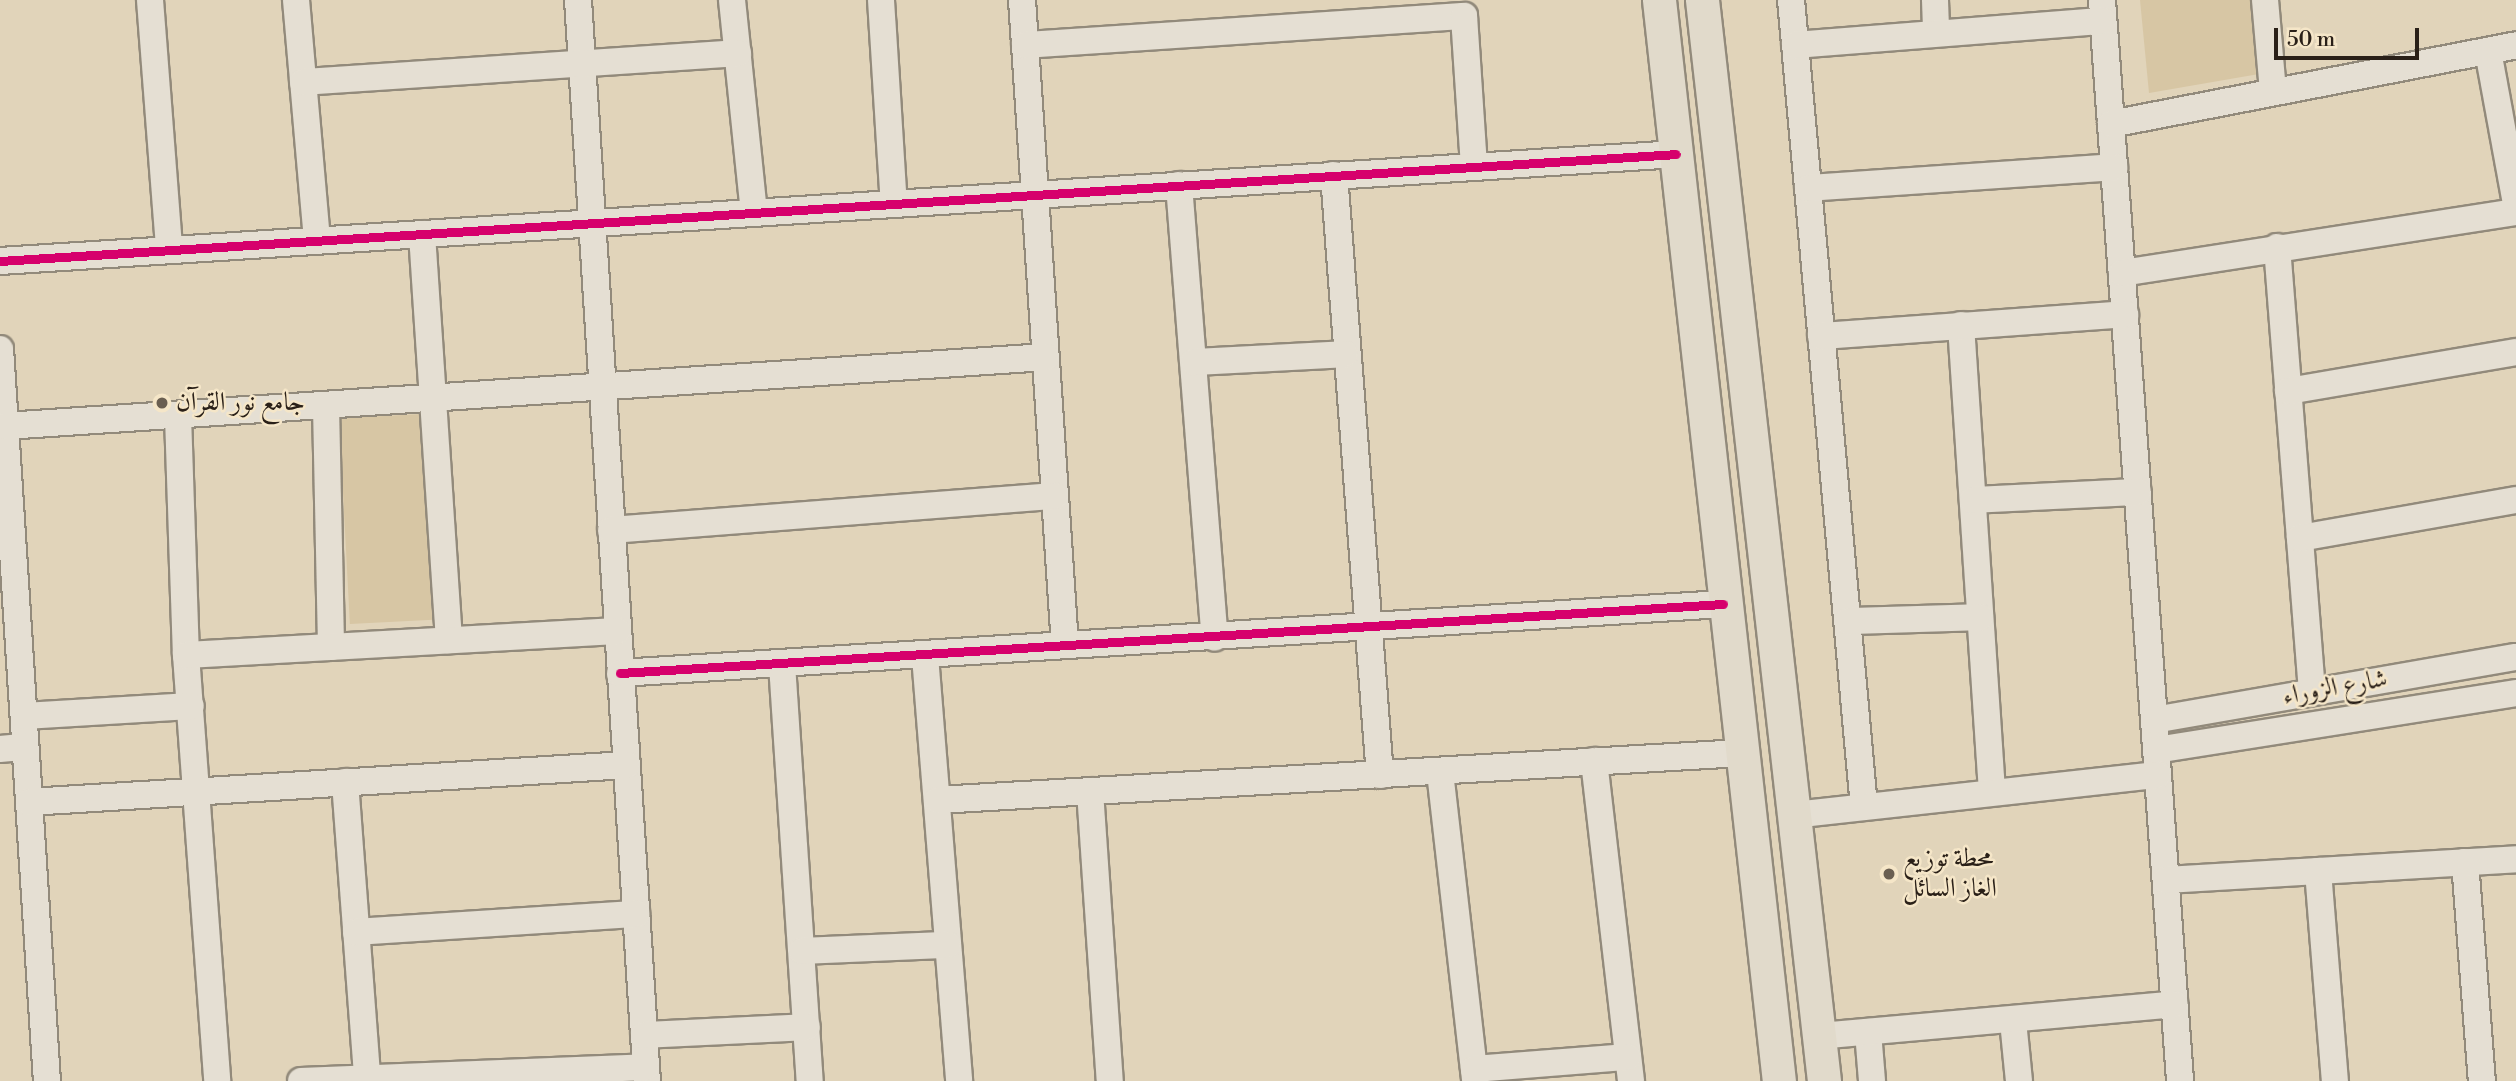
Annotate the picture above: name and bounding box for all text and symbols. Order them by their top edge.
scale bar [2278,14,2423,58]
text: 50 m [2287,27,2335,53]
place label: جامع نور القرآن [176,387,305,419]
marker: جامع نور القرآن [154,395,170,411]
street label: شارع الزوراء [2280,663,2390,713]
place label: محطة توزيع الغاز السائل [1903,843,1997,904]
marker: محطة توزيع الغاز السائل [1881,866,1897,882]

